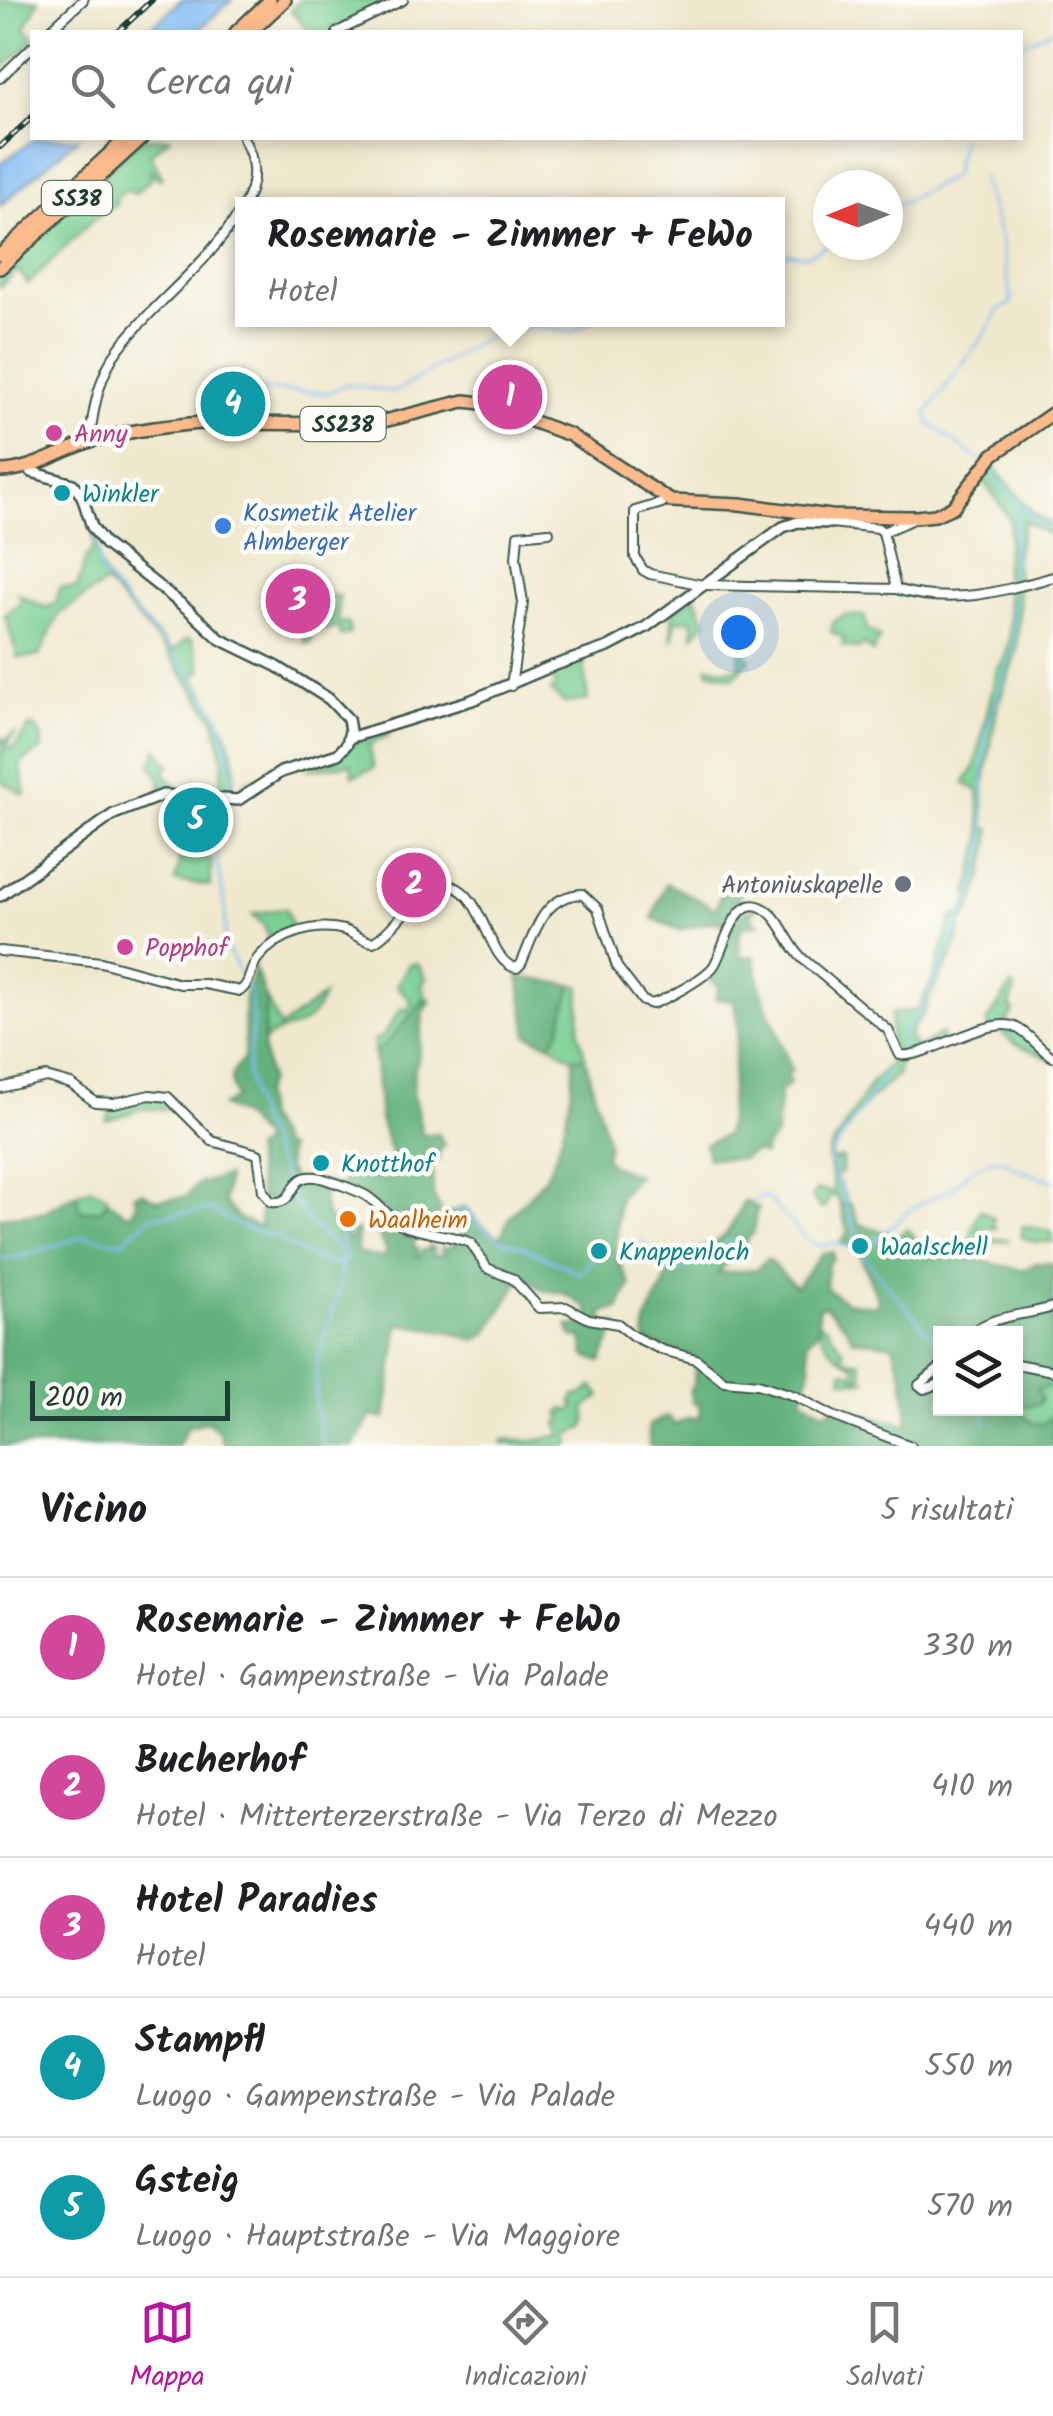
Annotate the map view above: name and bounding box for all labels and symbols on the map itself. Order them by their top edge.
north arrow [813,170,903,260]
road number: SS38 [42,181,112,215]
pin: 1 [478,360,542,434]
pin: 4 [200,366,266,442]
road number: SS238 [300,407,386,441]
place label: Anny [74,415,128,455]
marker: Anny [43,422,65,444]
place label: Winkler [82,475,160,515]
marker: Winkler [51,482,73,504]
place label: Kosmetik Atelier Almberger [243,494,418,563]
marker: Kosmetik Atelier Almberger [212,515,234,537]
pin: 3 [266,564,330,638]
your location [713,607,764,658]
pin: 5 [164,782,228,858]
pin: 2 [382,848,446,922]
place label: Antoniuskapelle [721,866,883,906]
marker: Antoniuskapelle [892,873,914,895]
place label: Popphof [145,929,231,969]
marker: Popphof [114,936,136,958]
place label: Knotthof [341,1145,437,1185]
marker: Knotthof [310,1152,332,1174]
place label: Waalheim [368,1201,468,1241]
marker: Waalheim [337,1208,359,1230]
place label: Waalschell [880,1228,988,1268]
place label: Knappenloch [619,1233,749,1273]
marker: Waalschell [849,1235,871,1257]
marker: Knappenloch [588,1240,610,1262]
scale bar [30,1376,230,1420]

